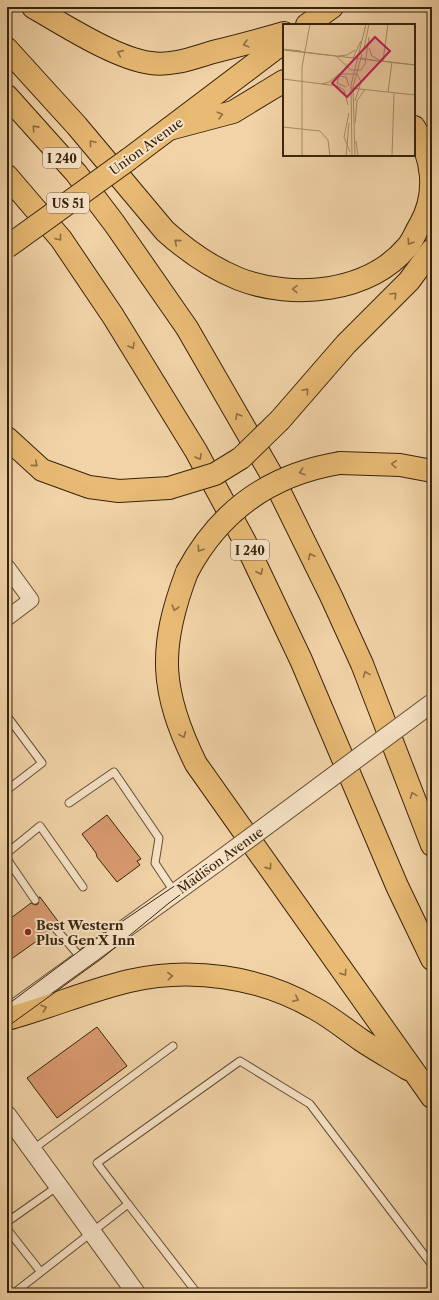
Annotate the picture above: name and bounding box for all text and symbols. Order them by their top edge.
inset map [283,24,415,156]
one-way arrow [243,39,250,47]
one-way arrow [117,50,124,58]
one-way arrow [216,111,223,120]
street label: Union Avenue [106,114,186,178]
one-way arrow [33,125,40,133]
one-way arrow [89,141,96,148]
road number: I 240 [43,148,81,168]
road number: US 51 [47,193,89,213]
one-way arrow [55,233,62,240]
one-way arrow [408,237,415,244]
one-way arrow [174,239,181,246]
one-way arrow [292,285,298,293]
one-way arrow [389,292,397,300]
one-way arrow [127,342,134,349]
one-way arrow [301,388,308,395]
one-way arrow [235,413,242,420]
one-way arrow [195,453,202,460]
one-way arrow [31,460,38,467]
one-way arrow [391,460,397,469]
one-way arrow [298,467,305,476]
road number: I 240 [231,540,269,560]
one-way arrow [197,545,205,552]
one-way arrow [308,553,316,560]
one-way arrow [255,568,263,575]
one-way arrow [171,605,179,612]
one-way arrow [362,671,370,678]
one-way arrow [178,732,186,739]
one-way arrow [409,792,417,799]
street label: Madison Avenue [174,823,266,897]
one-way arrow [264,863,272,870]
place label: Best Western Plus Gen X Inn [36,917,135,948]
marker: Best Western Plus Gen X Inn [23,927,33,937]
one-way arrow [339,969,346,976]
one-way arrow [167,971,173,980]
one-way arrow [292,994,299,1002]
one-way arrow [41,1004,48,1012]

